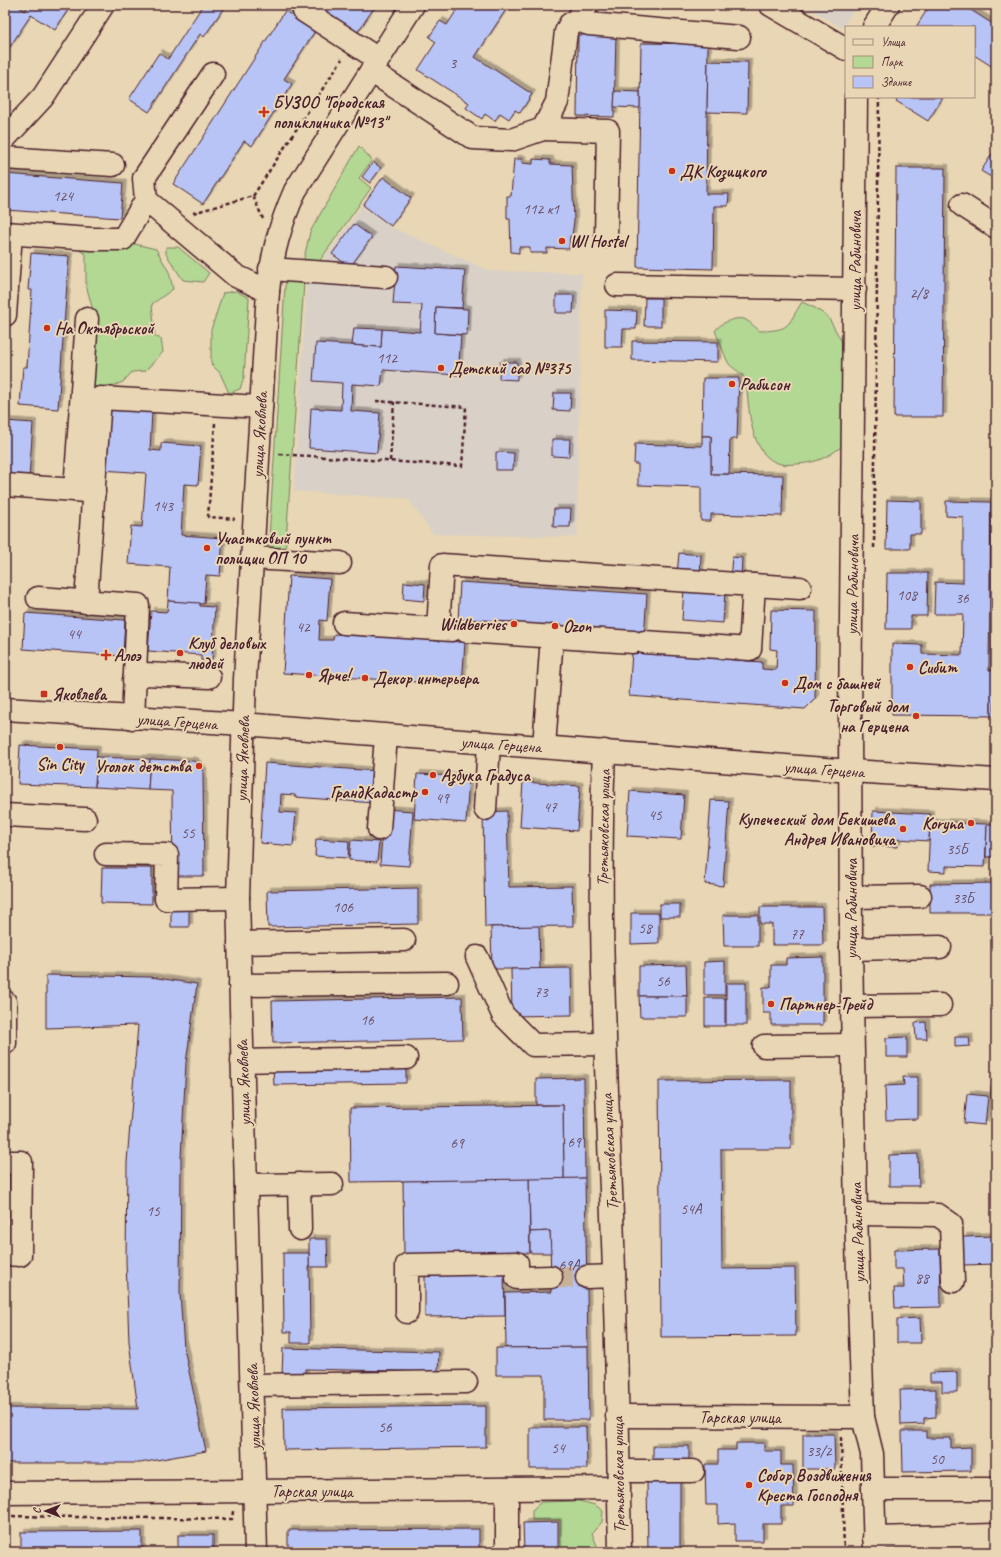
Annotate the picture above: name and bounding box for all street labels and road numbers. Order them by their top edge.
street label: улица Рабиновича [845,210,866,312]
street label: улица Яковлева [247,389,272,480]
street label: улица Рабиновича [841,533,864,636]
street label: улица Герцена [135,708,220,735]
street label: улица Яковлева [230,714,255,803]
street label: улица Герцена [459,731,544,758]
street label: улица Герцена [782,756,867,783]
street label: Третьяковская улица [592,768,615,887]
street label: улица Рабиновича [841,858,862,960]
street label: улица Яковлева [231,1038,256,1127]
street label: Третьяковская улица [596,1092,623,1211]
street label: улица Рабиновича [845,1181,870,1285]
street label: улица Яковлева [241,1362,266,1451]
street label: Тарская улица [699,1407,783,1428]
street label: Третьяковская улица [607,1415,630,1534]
street label: Тарская улица [271,1481,355,1502]

